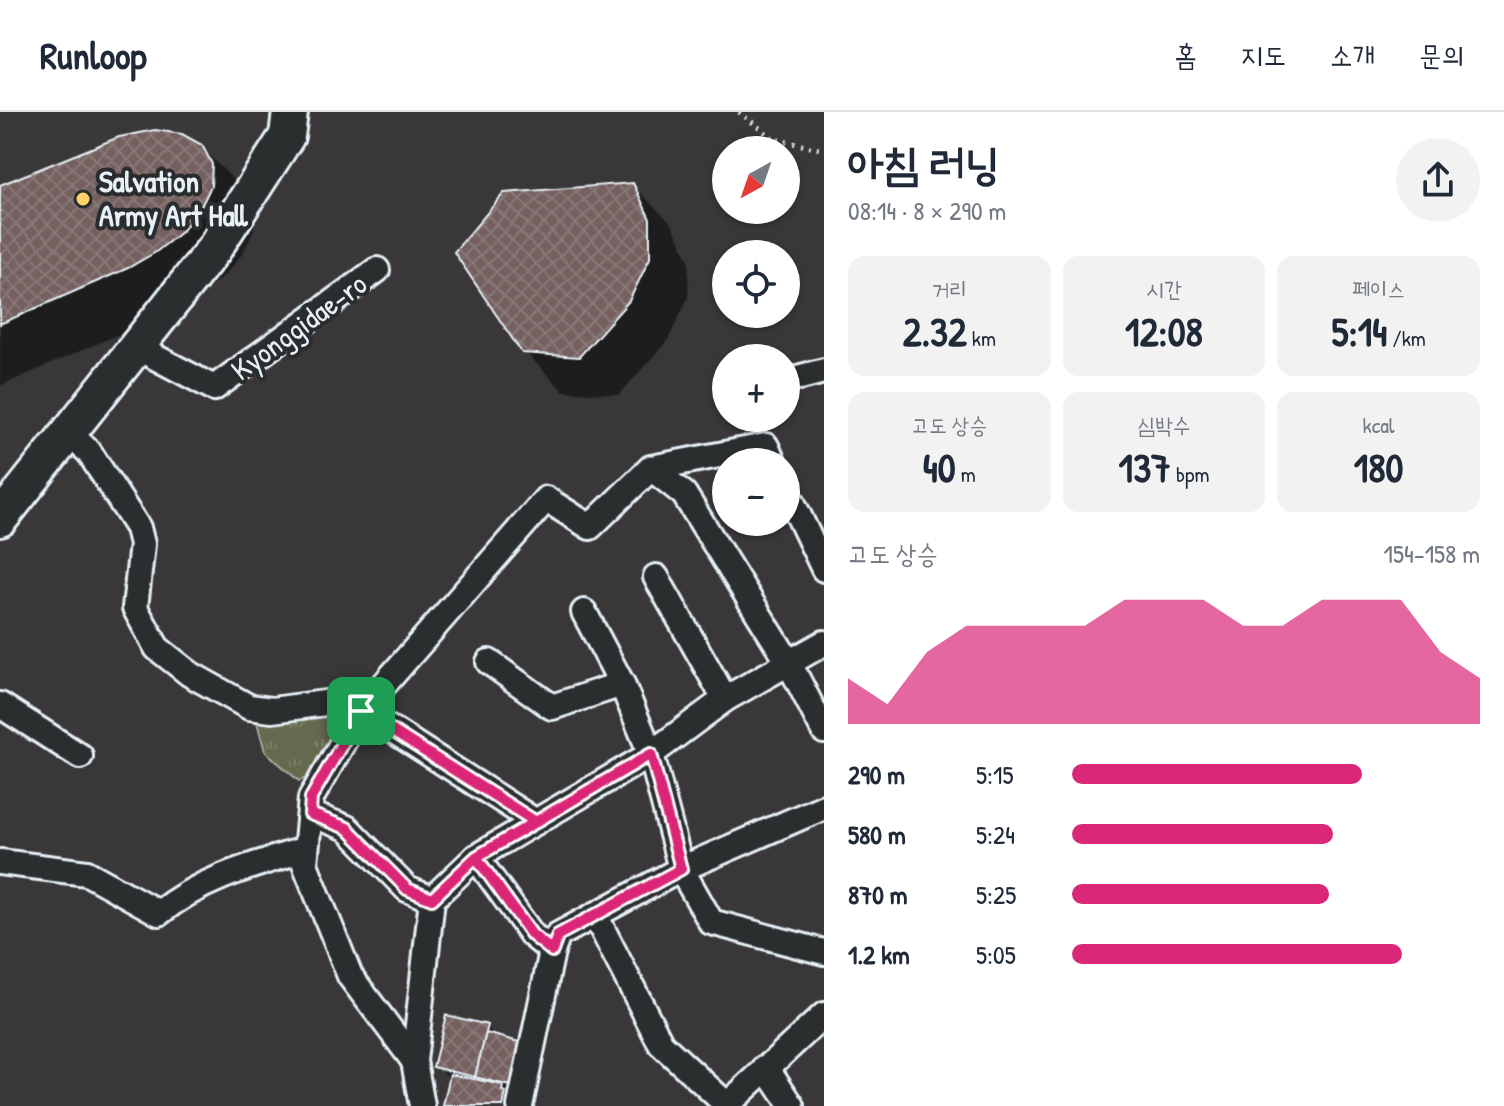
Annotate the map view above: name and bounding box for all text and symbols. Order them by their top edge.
text: Runloop [40,29,147,81]
text: 홈 [1174,36,1197,74]
text: 지도 [1241,36,1286,74]
text: 소개 [1330,36,1375,74]
text: 문의 [1419,36,1464,74]
text: 아침 러닝 [848,133,1000,193]
north arrow [712,136,800,224]
map controls [712,136,800,536]
button: share [1396,138,1480,222]
place label: Salvation Army Art Hall [99,161,248,236]
marker: Salvation Army Art Hall [74,190,92,208]
text: 08:14 · 8 × 290 m [848,193,1006,228]
button: locate [712,240,800,328]
street label: Kyonggidae-ro [222,263,374,389]
text: 거리 [932,274,967,304]
text: 시간 [1146,274,1182,304]
text: 페이스 [1352,274,1405,304]
text: 2.32 [903,304,967,358]
text: 12:08 [1125,304,1203,358]
text: 5:14 [1332,304,1387,358]
text: km [967,323,996,353]
text: /km [1387,323,1426,353]
button: + [712,344,800,432]
text: 고도 상승 [911,410,987,440]
text: 심박수 [1137,410,1191,440]
text: kcal [1363,410,1395,440]
text: 40 [923,440,956,494]
text: 137 [1119,440,1171,494]
text: 180 [1354,440,1404,494]
button: − [712,448,800,536]
text: m [956,459,976,489]
text: bpm [1171,459,1209,489]
text: 고도 상승 [848,536,938,571]
text: 154–158 m [1384,536,1480,571]
pin [327,677,395,745]
icon: arrive [339,689,383,733]
text: 290 m [848,757,905,792]
text: 5:15 [976,757,1013,792]
text: 580 m [848,817,906,852]
text: 5:24 [976,817,1015,852]
text: 870 m [848,877,907,912]
text: 5:25 [976,877,1016,912]
text: 1.2 km [848,937,910,972]
text: 5:05 [976,937,1016,972]

